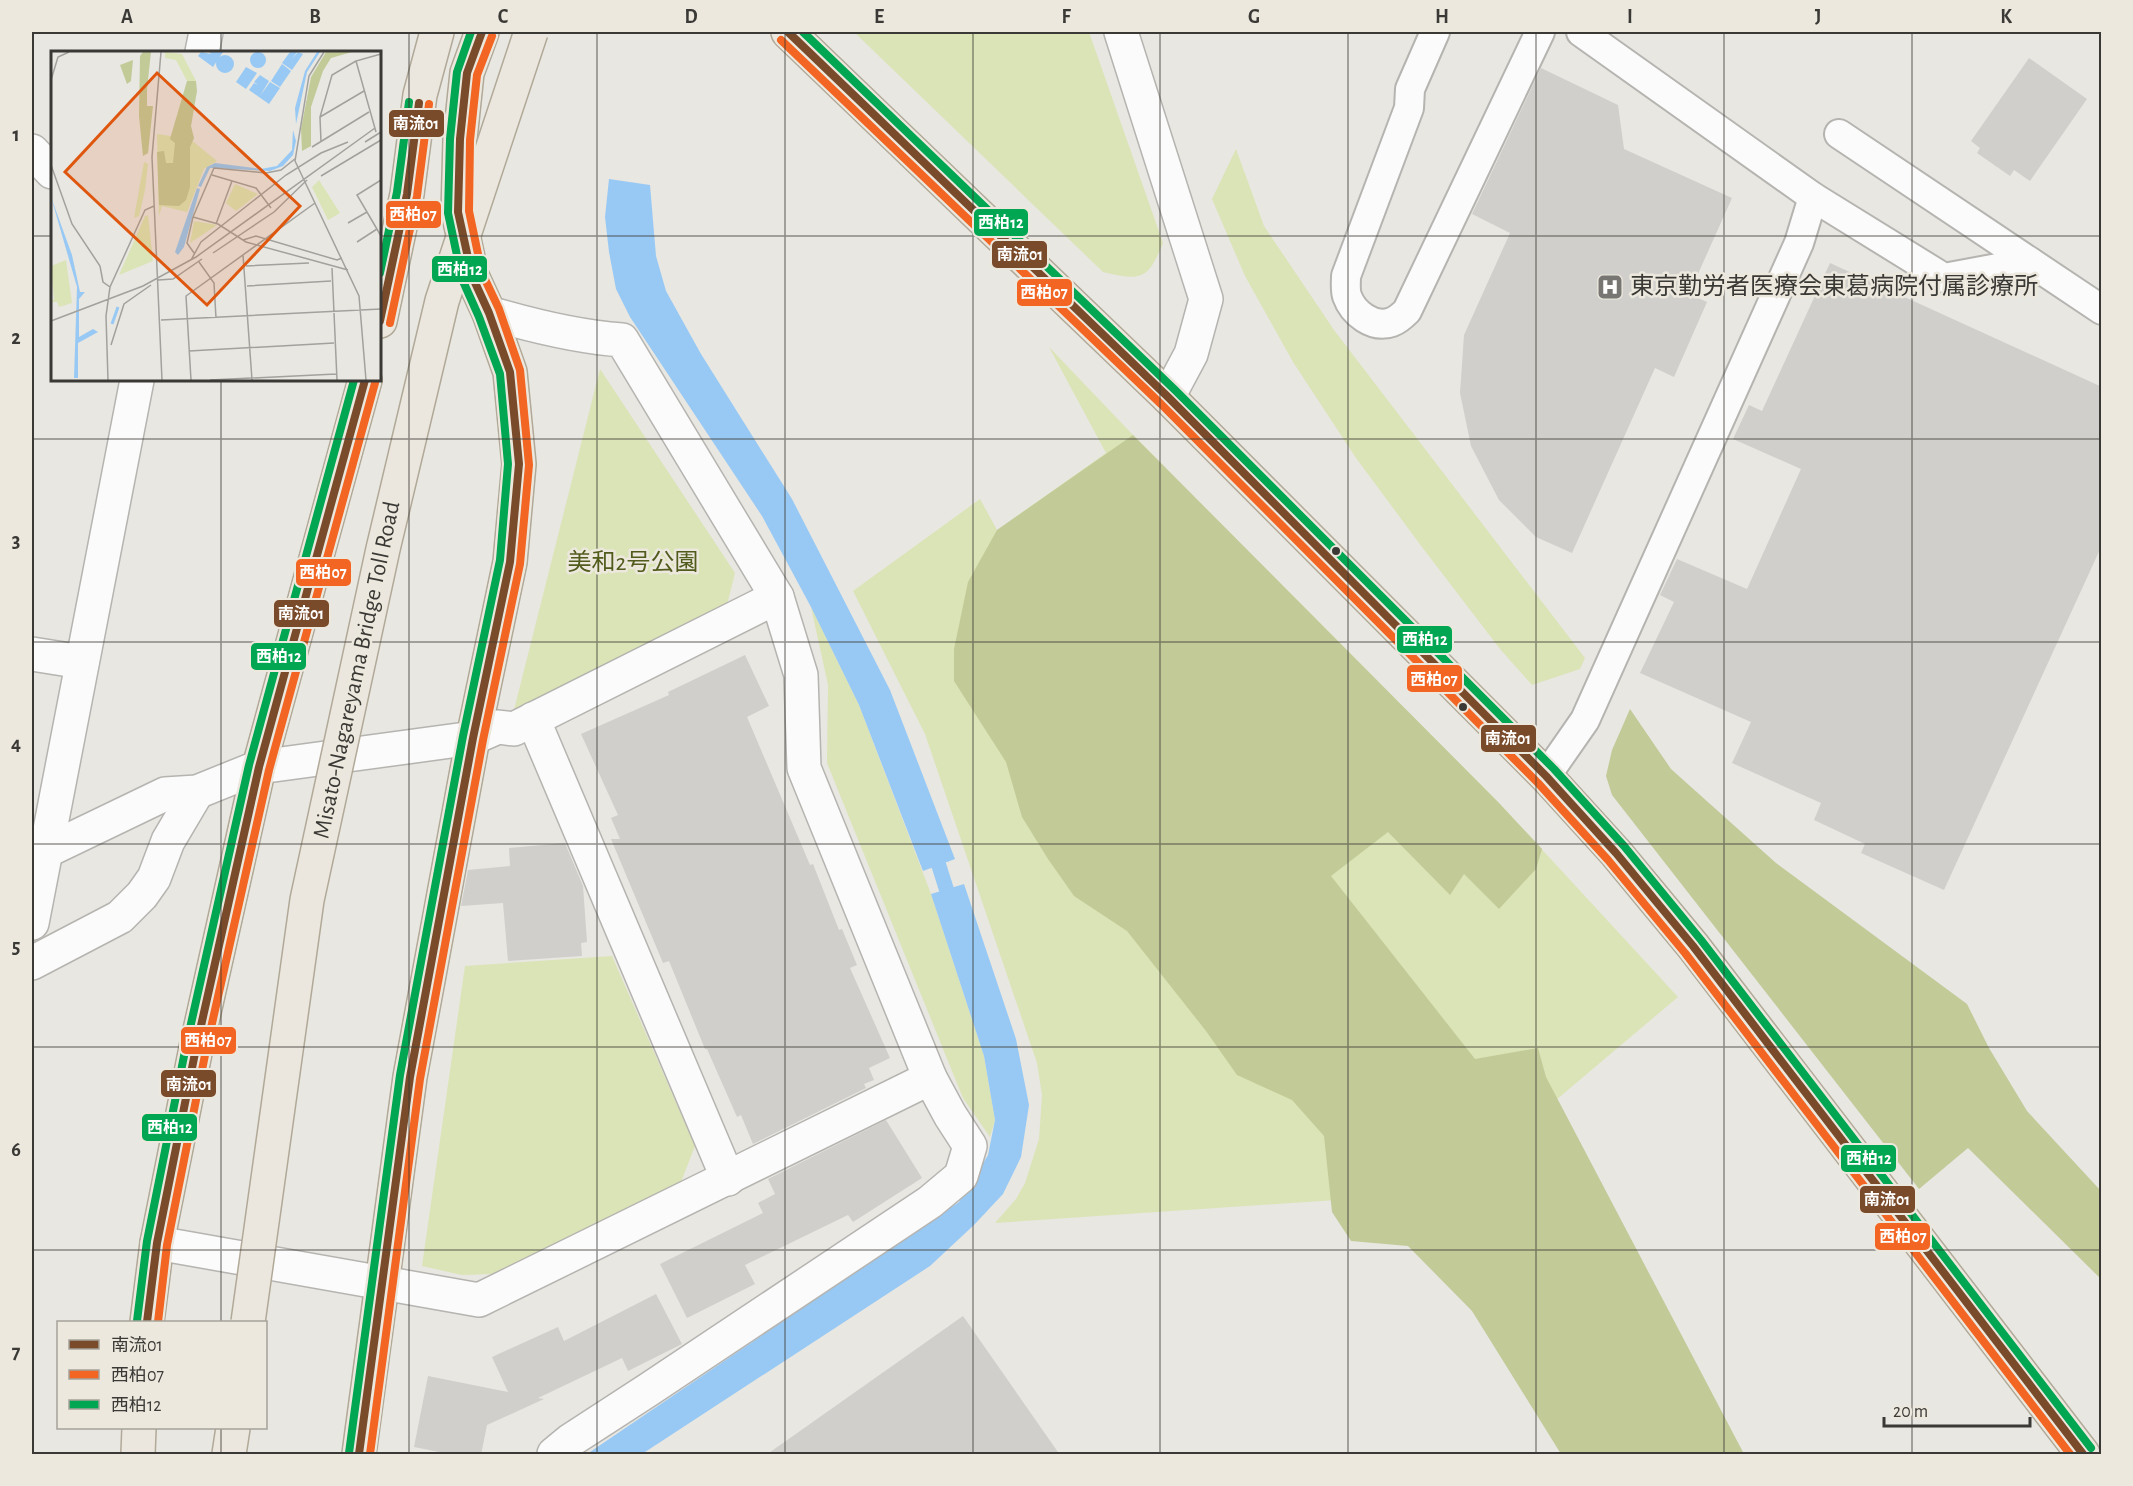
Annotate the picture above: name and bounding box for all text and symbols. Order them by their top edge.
text: A [121,7,133,27]
text: B [309,7,321,27]
text: C [498,7,509,27]
text: D [684,7,698,27]
text: E [874,7,884,27]
text: F [1061,7,1071,27]
text: G [1248,7,1260,27]
text: H [1435,7,1449,27]
text: I [1627,7,1633,27]
text: J [1815,7,1821,27]
text: K [2000,7,2012,27]
inset map [51,51,381,381]
line badge: 南流01 [388,109,445,138]
text: 南流01 [393,115,439,132]
text: 1 [12,125,20,145]
line badge: 西柏07 [385,200,442,229]
text: 西柏07 [389,206,437,223]
line badge: 西柏12 [973,208,1029,237]
text: 西柏12 [978,214,1024,231]
line badge: 南流01 [991,240,1048,269]
text: 南流01 [997,246,1043,263]
line badge: 西柏12 [431,255,488,283]
text: 西柏12 [437,261,483,278]
hospital icon: 東京勤労者医療会東葛病院付属診療所 [1595,272,1625,302]
place label: 東京勤労者医療会東葛病院付属診療所 [1630,273,2038,299]
line badge: 西柏07 [1016,278,1073,307]
text: 西柏07 [1020,284,1068,301]
text: 2 [11,328,21,348]
street label: Misato-Nagareyama Bridge Toll Road [309,499,405,841]
text: 3 [12,531,20,551]
unlabelled marker [1330,545,1342,557]
park label: 美和2号公園 [568,549,698,575]
line badge: 西柏07 [295,558,352,587]
text: 西柏07 [299,564,347,581]
line badge: 南流01 [273,599,330,628]
text: 南流01 [278,605,324,622]
line badge: 西柏12 [1396,625,1453,654]
text: 西柏12 [1402,631,1448,648]
line badge: 西柏12 [250,642,307,671]
text: 西柏12 [256,648,302,665]
line badge: 西柏07 [1406,664,1463,693]
text: 西柏07 [1410,671,1458,688]
unlabelled marker [1457,701,1469,713]
line badge: 南流01 [1480,724,1537,753]
text: 南流01 [1485,730,1531,747]
text: 4 [11,734,21,754]
text: 5 [12,937,20,957]
line badge: 西柏07 [180,1026,237,1055]
text: 西柏07 [184,1032,232,1049]
line badge: 南流01 [160,1069,217,1098]
text: 南流01 [166,1076,212,1093]
line badge: 西柏12 [141,1113,198,1142]
text: 西柏12 [147,1119,193,1136]
text: 6 [11,1140,21,1160]
line badge: 西柏12 [1840,1144,1897,1173]
text: 西柏12 [1846,1150,1892,1167]
line badge: 南流01 [1859,1185,1916,1214]
text: 南流01 [1864,1191,1910,1208]
line badge: 西柏07 [1874,1222,1931,1251]
text: 西柏07 [1879,1228,1927,1245]
legend [57,1321,267,1429]
text: 南流01 [111,1336,163,1355]
text: 7 [12,1342,21,1362]
text: 西柏07 [111,1366,164,1385]
scale bar [1884,1390,2030,1428]
text: 西柏12 [111,1396,161,1415]
text: 20 m [1893,1403,1928,1421]

